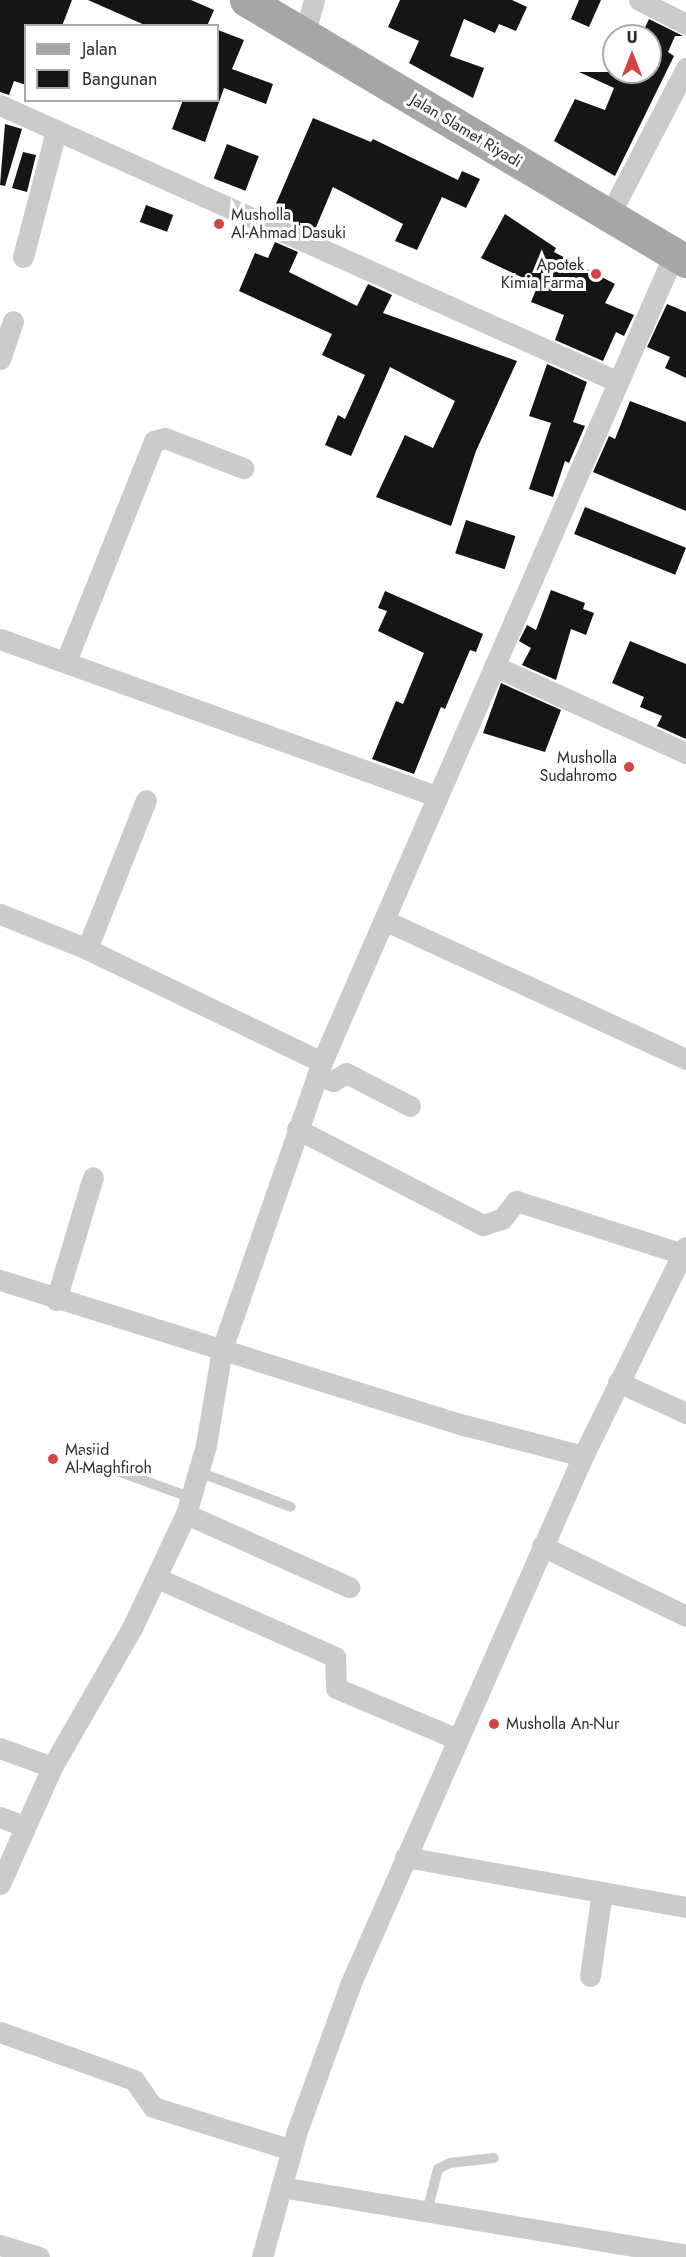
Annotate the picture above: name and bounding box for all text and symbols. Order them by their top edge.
legend [24,24,219,102]
north arrow [602,24,662,84]
text: U [626,26,638,49]
text: Jalan [82,36,117,62]
text: Bangunan [82,66,157,92]
street label: Jalan Slamet Riyadi [407,90,525,172]
place label: Musholla Al-Ahmad Dasuki [231,205,346,243]
marker: Musholla Al-Ahmad Dasuki [212,217,226,231]
place label: Apotek Kimia Farma [501,255,584,293]
marker: Apotek Kimia Farma [589,267,603,281]
place label: Musholla Sudahromo [539,748,617,786]
marker: Musholla Sudahromo [622,760,636,774]
place label: Masjid Al-Maghfiroh [65,1440,152,1478]
marker: Masjid Al-Maghfiroh [46,1452,60,1466]
place label: Musholla An-Nur [506,1714,619,1734]
marker: Musholla An-Nur [487,1717,501,1731]

